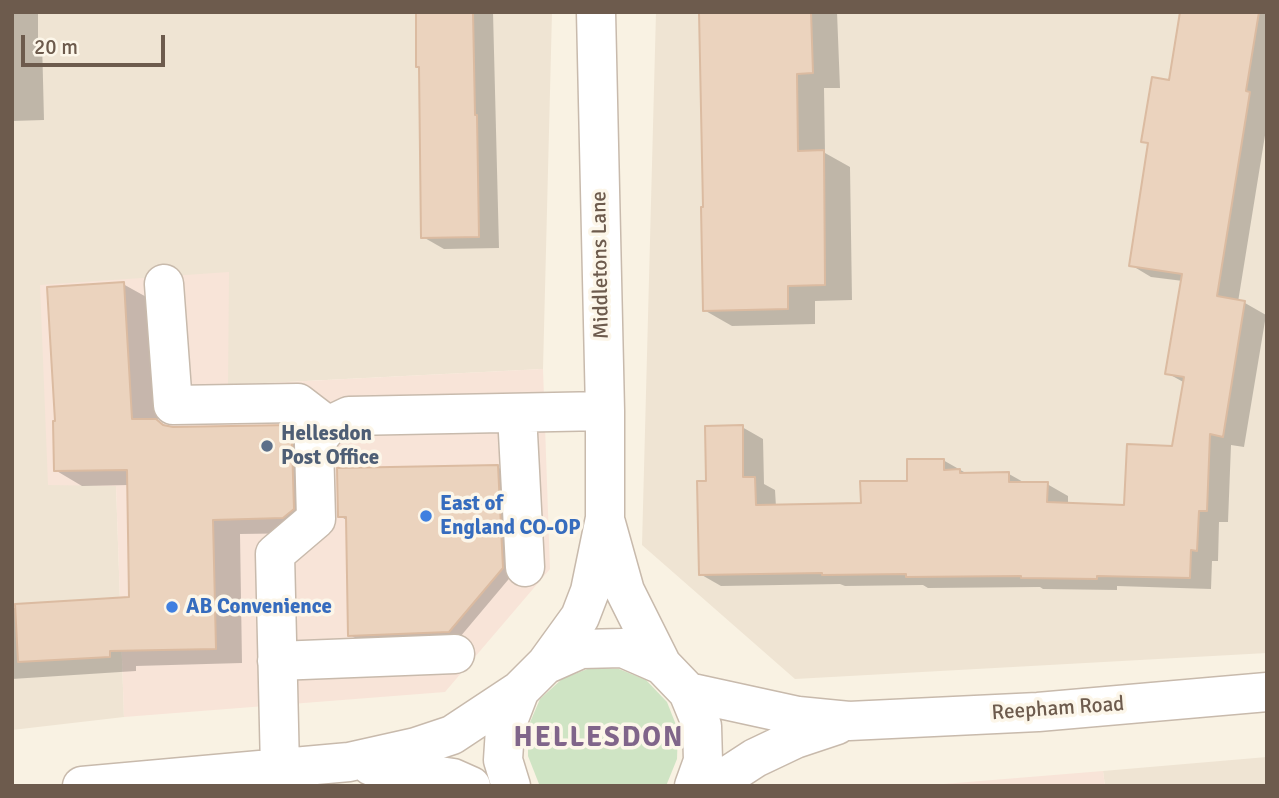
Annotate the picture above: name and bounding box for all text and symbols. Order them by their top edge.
scale bar [24,21,168,65]
text: 20 m [34,34,78,60]
street label: Middletons Lane [587,191,615,339]
place label: Hellesdon Post Office [281,421,379,471]
marker: Hellesdon Post Office [259,438,275,454]
place label: East of England CO-OP [440,491,581,541]
marker: East of England CO-OP [418,508,434,524]
place label: AB Convenience [186,594,332,620]
marker: AB Convenience [164,599,180,615]
street label: Reepham Road [991,692,1125,726]
district label: HELLESDON [515,722,683,756]

